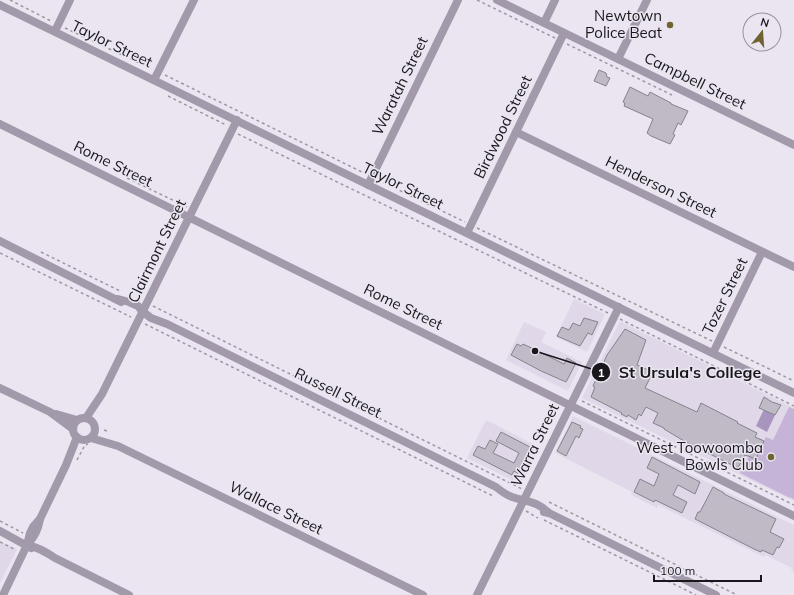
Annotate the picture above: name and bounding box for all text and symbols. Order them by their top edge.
place label: Newtown Police Beat [585,6,662,42]
north arrow [742,12,782,52]
text: N [759,15,771,30]
street label: Taylor Street [69,16,156,71]
marker: Newtown Police Beat [665,20,675,30]
street label: Waratah Street [367,33,432,138]
street label: Campbell Street [641,48,749,113]
street label: Birdwood Street [469,72,536,182]
street label: Rome Street [71,136,156,191]
street label: Henderson Street [603,151,720,222]
street label: Taylor Street [360,158,447,213]
street label: Clairmont Street [123,196,190,306]
street label: Tozer Street [698,254,751,337]
street label: Rome Street [361,279,446,334]
callout: St Ursula's College [591,358,769,386]
text: St Ursula's College [619,362,761,382]
street label: Russell Street [292,363,385,422]
text: 1 [597,365,605,380]
street label: Warra Street [506,400,563,489]
place label: West Toowoomba Bowls Club [636,438,763,474]
marker: West Toowoomba Bowls Club [766,452,776,462]
street label: Wallace Street [226,477,326,538]
scale bar [654,557,761,583]
text: 100 m [660,563,695,578]

